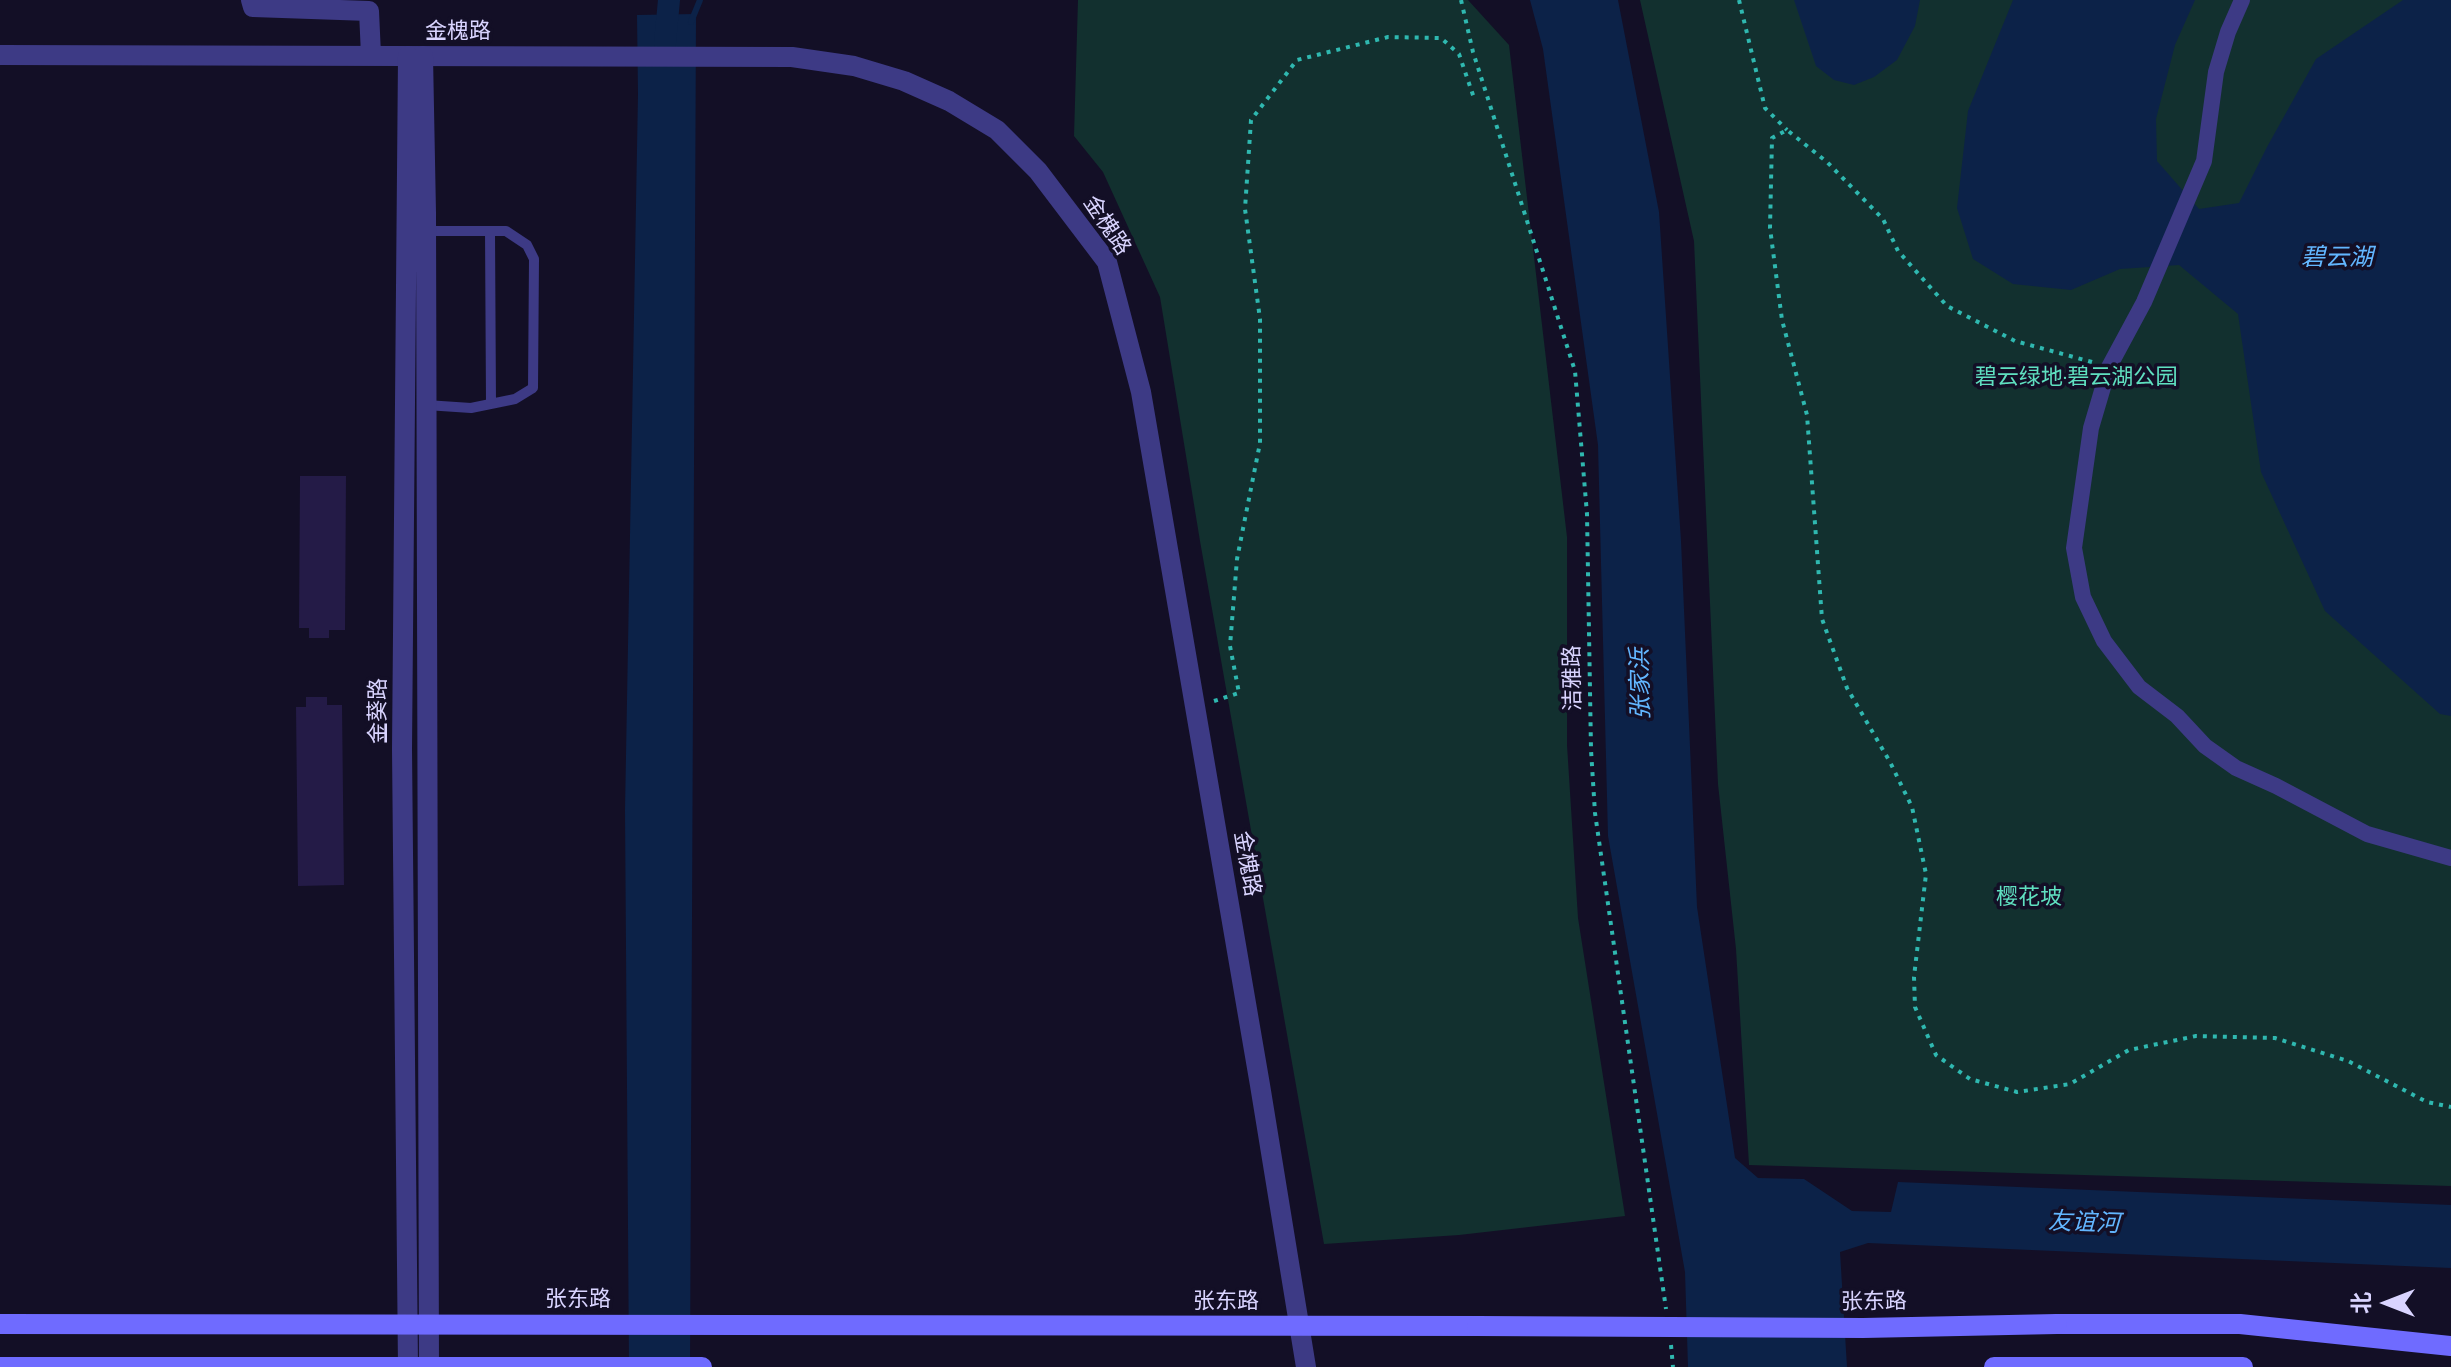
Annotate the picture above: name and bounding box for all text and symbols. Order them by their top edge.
street label: 金槐路 [425,19,491,45]
street label: 金槐路 [1077,191,1135,261]
water label: 碧云湖 [2301,245,2373,273]
park label: 碧云绿地·碧云湖公园 [1975,365,2177,391]
street label: 洁雅路 [1560,645,1588,711]
water label: 张家浜 [1627,648,1657,720]
street label: 金葵路 [366,678,392,744]
street label: 金槐路 [1227,829,1265,899]
park label: 樱花坡 [1996,885,2062,911]
water label: 友谊河 [2048,1208,2120,1240]
north arrow [2347,1263,2427,1343]
street label: 张东路 [545,1287,611,1313]
street label: 张东路 [1193,1289,1259,1315]
street label: 张东路 [1841,1289,1907,1317]
text: 北 [2349,1292,2376,1314]

